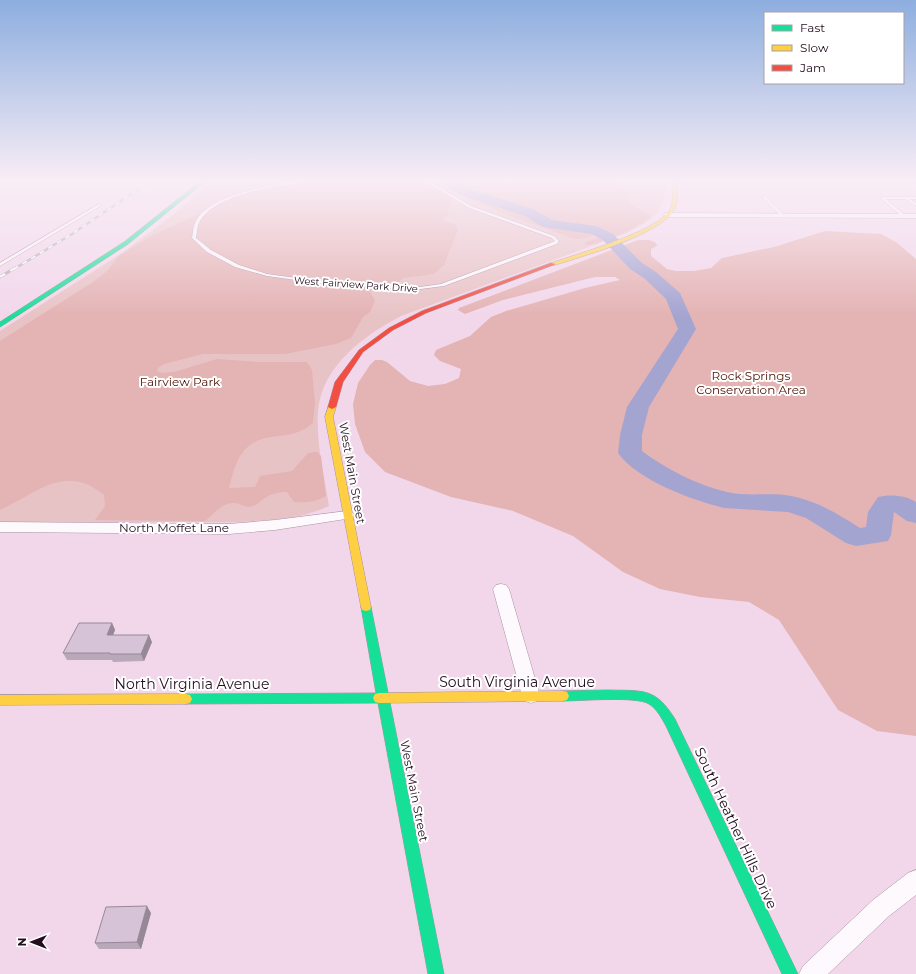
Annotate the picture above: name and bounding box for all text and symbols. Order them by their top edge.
legend [764,12,904,84]
text: Fast [800,20,825,35]
text: Slow [800,40,829,55]
text: Jam [799,60,826,75]
street label: West Fairview Park Drive [294,274,418,295]
park label: Rock Springs Conservation Area [696,368,806,397]
park label: Fairview Park [140,374,221,389]
street label: West Main Street [336,421,369,525]
street label: North Moffet Lane [119,520,229,535]
street label: South Virginia Avenue [439,673,595,691]
street label: North Virginia Avenue [115,675,269,693]
street label: West Main Street [397,739,432,843]
street label: South Heather Hills Drive [691,744,781,912]
north arrow [12,922,52,962]
text: N [15,938,29,946]

